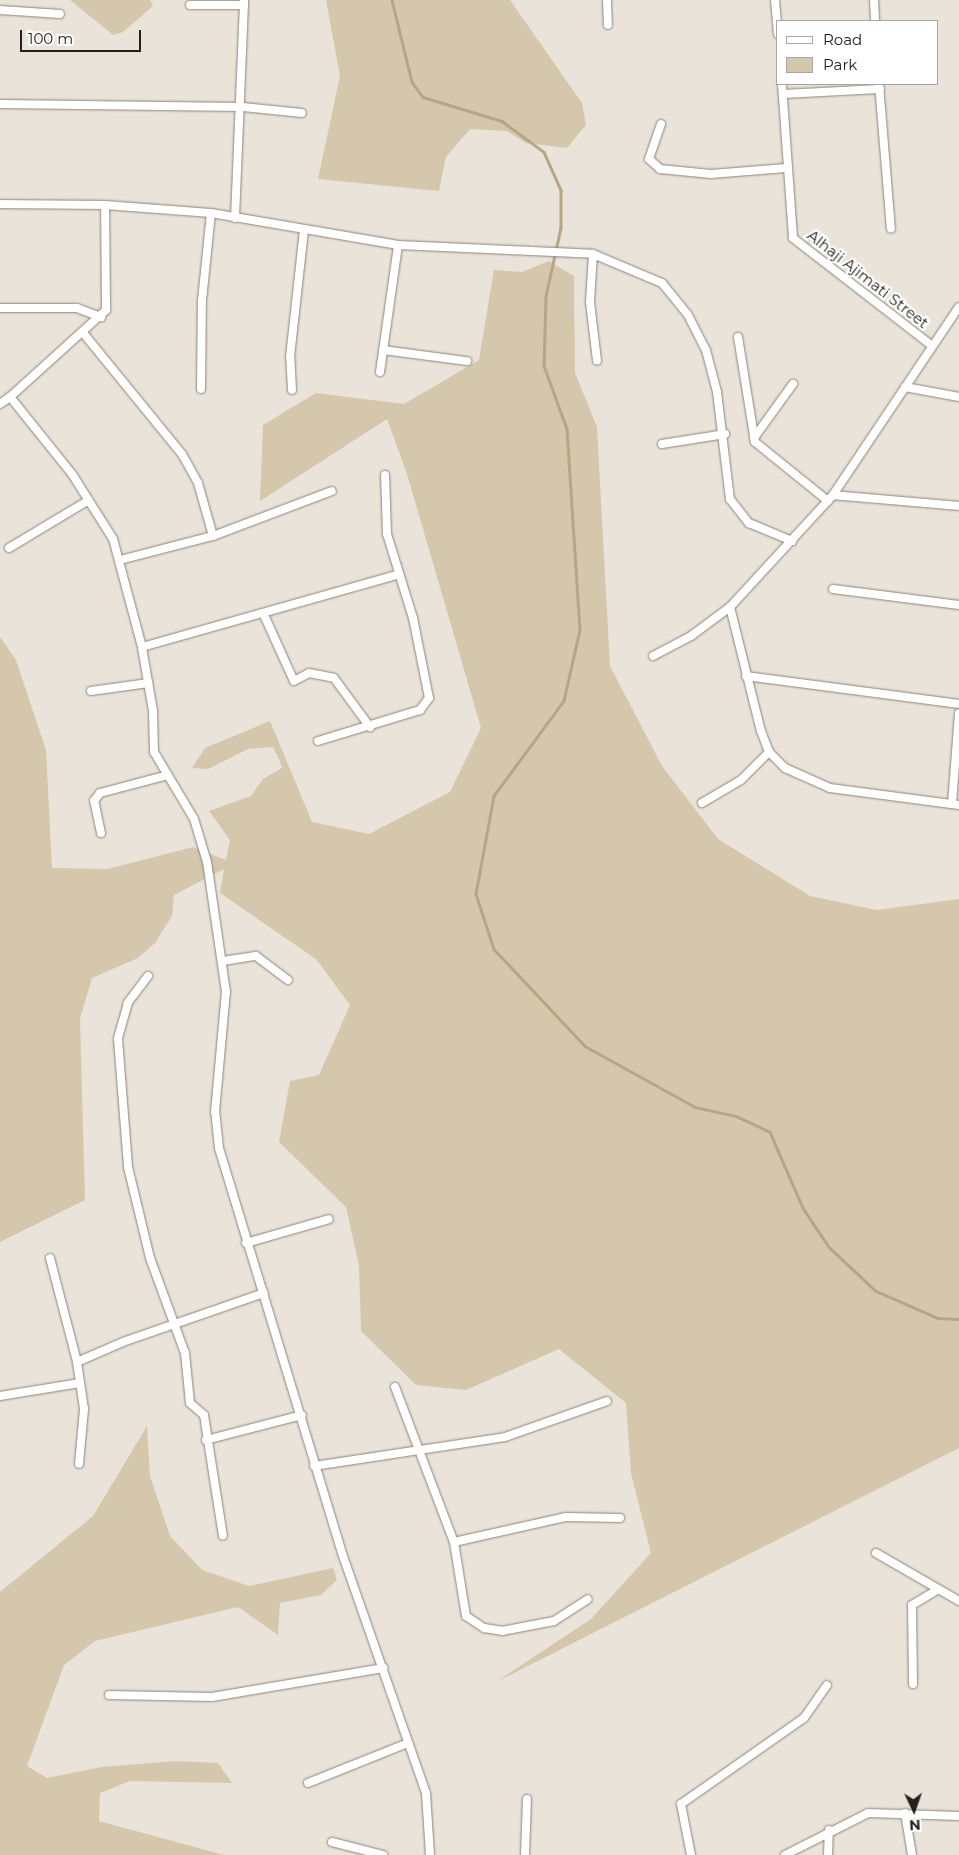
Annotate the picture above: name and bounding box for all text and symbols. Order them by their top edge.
scale bar [22,20,144,52]
legend [776,20,939,85]
text: 100 m [28,29,73,48]
text: Road [823,30,862,49]
text: Park [823,55,857,74]
street label: Alhaji Ajimati Street [804,226,932,332]
north arrow [889,1785,939,1835]
text: N [909,1816,921,1834]

